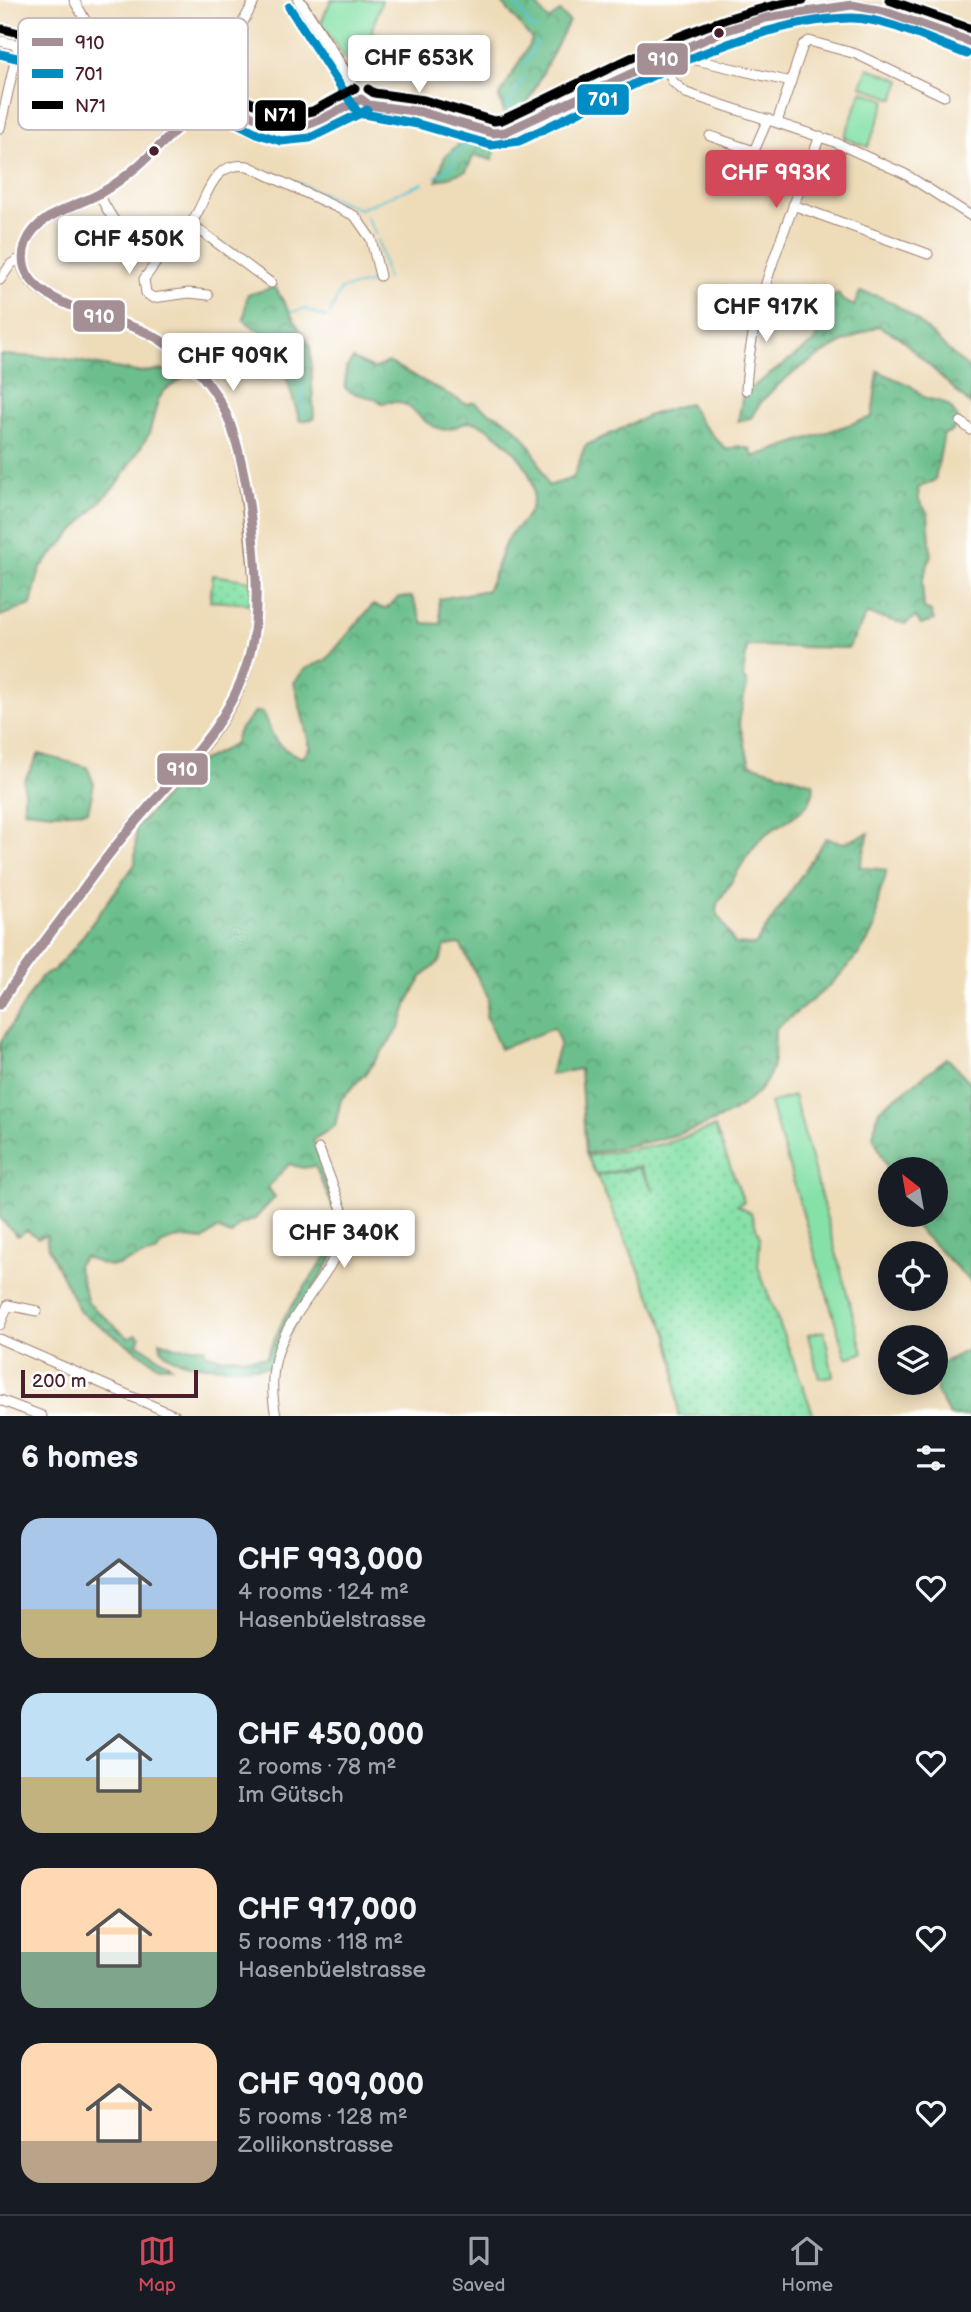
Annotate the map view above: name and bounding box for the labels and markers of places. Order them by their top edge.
unlabelled marker [712,26,726,40]
pin: CHF 653K [347,36,491,95]
unlabelled marker [147,144,161,158]
pin: CHF 993K [704,150,848,210]
pin: CHF 450K [57,216,201,276]
pin: CHF 917K [694,284,838,344]
pin: CHF 909K [161,334,305,393]
pin: CHF 340K [272,1210,416,1270]

